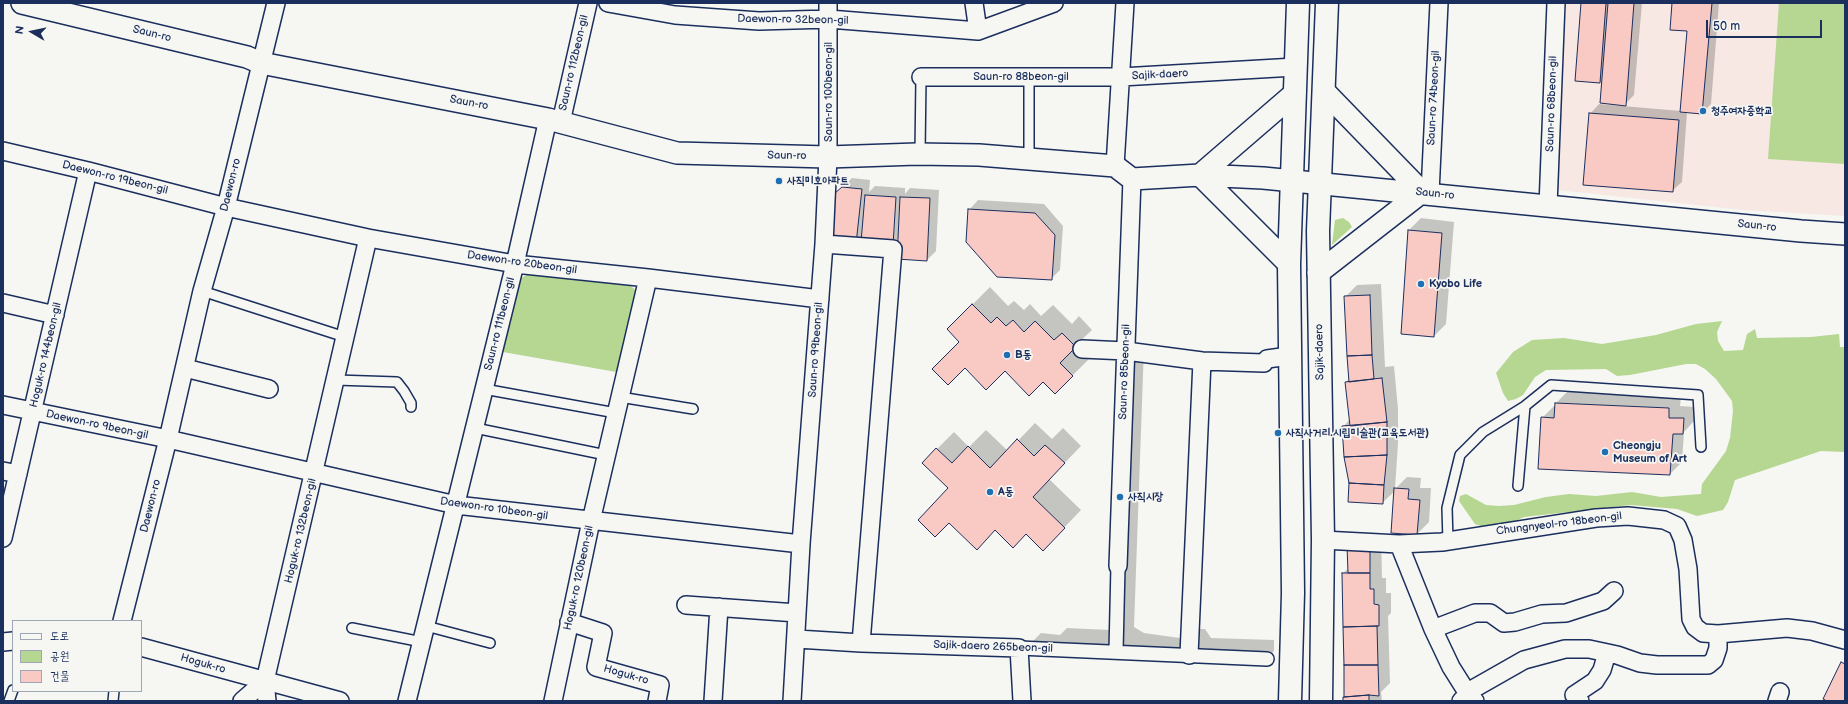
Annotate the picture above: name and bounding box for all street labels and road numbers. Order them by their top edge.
street label: Daewon-ro 32beon-gil [737,12,849,28]
street label: Saun-ro 112beon-gil [557,14,591,112]
street label: Saun-ro [131,23,173,45]
street label: Saun-ro 100beon-gil [822,42,836,142]
street label: Saun-ro 74beon-gil [1425,50,1443,146]
street label: Saun-ro 68beon-gil [1544,56,1560,152]
street label: Sajik-daero [1131,67,1189,83]
street label: Saun-ro 88beon-gil [973,70,1069,84]
street label: Saun-ro [448,93,490,113]
street label: Saun-ro [767,149,807,163]
street label: Daewon-ro [218,157,244,213]
street label: Daewon-ro 19beon-gil [61,158,169,198]
street label: Saun-ro [1415,185,1455,203]
street label: Saun-ro [1737,217,1777,235]
street label: Daewon-ro 20beon-gil [466,249,578,277]
street label: Saun-ro 111beon-gil [482,276,518,372]
street label: Hoguk-ro 144beon-gil [27,301,65,409]
street label: Saun-ro 99beon-gil [806,302,826,398]
street label: Saun-ro 85beon-gil [1117,324,1133,420]
street label: Sajik-daero [1313,324,1327,380]
street label: Daewon-ro 9beon-gil [45,408,149,442]
street label: Hoguk-ro 132beon-gil [283,477,319,585]
street label: Daewon-ro [138,478,164,534]
street label: Daewon-ro 10beon-gil [439,495,549,523]
street label: Chungnyeol-ro 18beon-gil [1495,510,1623,538]
street label: Hoguk-ro 120beon-gil [561,524,597,632]
street label: Sajik-daero 265beon-gil [933,638,1053,656]
street label: Hoguk-ro [179,651,227,677]
street label: Hoguk-ro [602,662,650,688]

